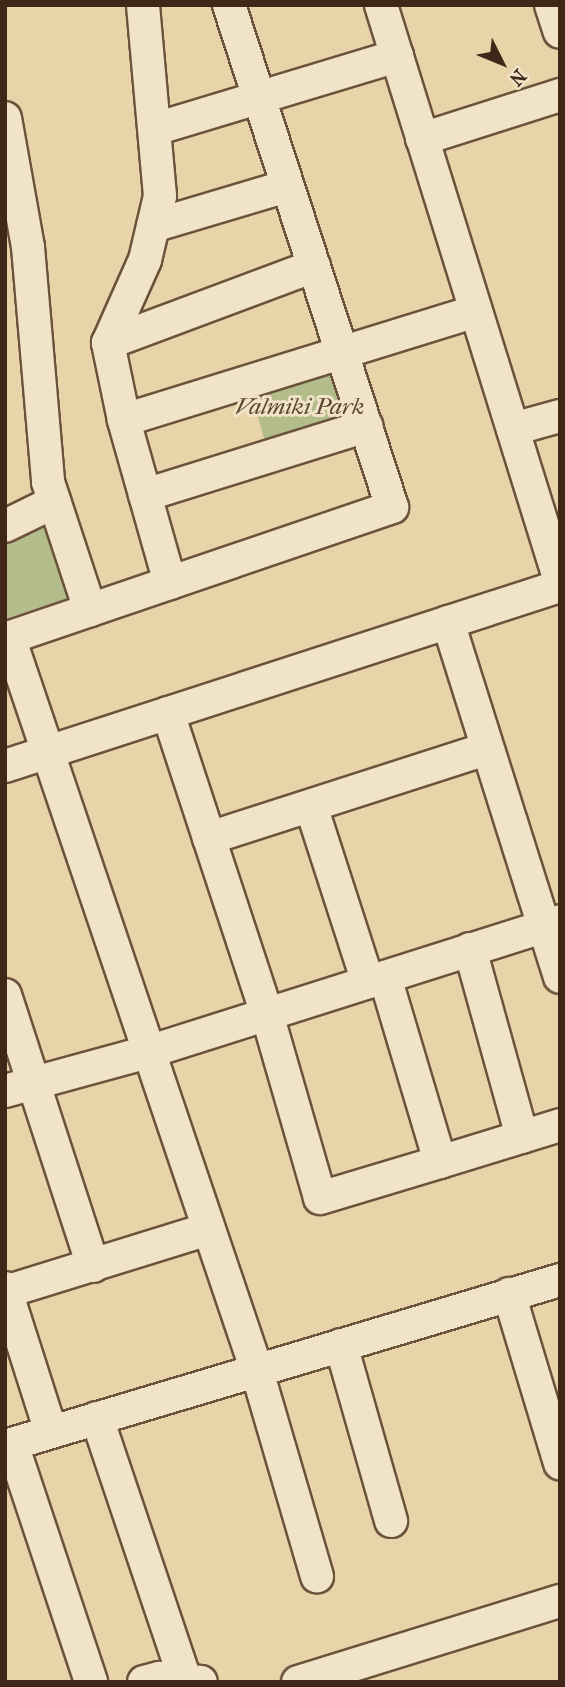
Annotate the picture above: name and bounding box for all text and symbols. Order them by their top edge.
north arrow [467,28,537,98]
text: N [504,65,530,90]
park label: Valmiki Park [236,393,364,421]

